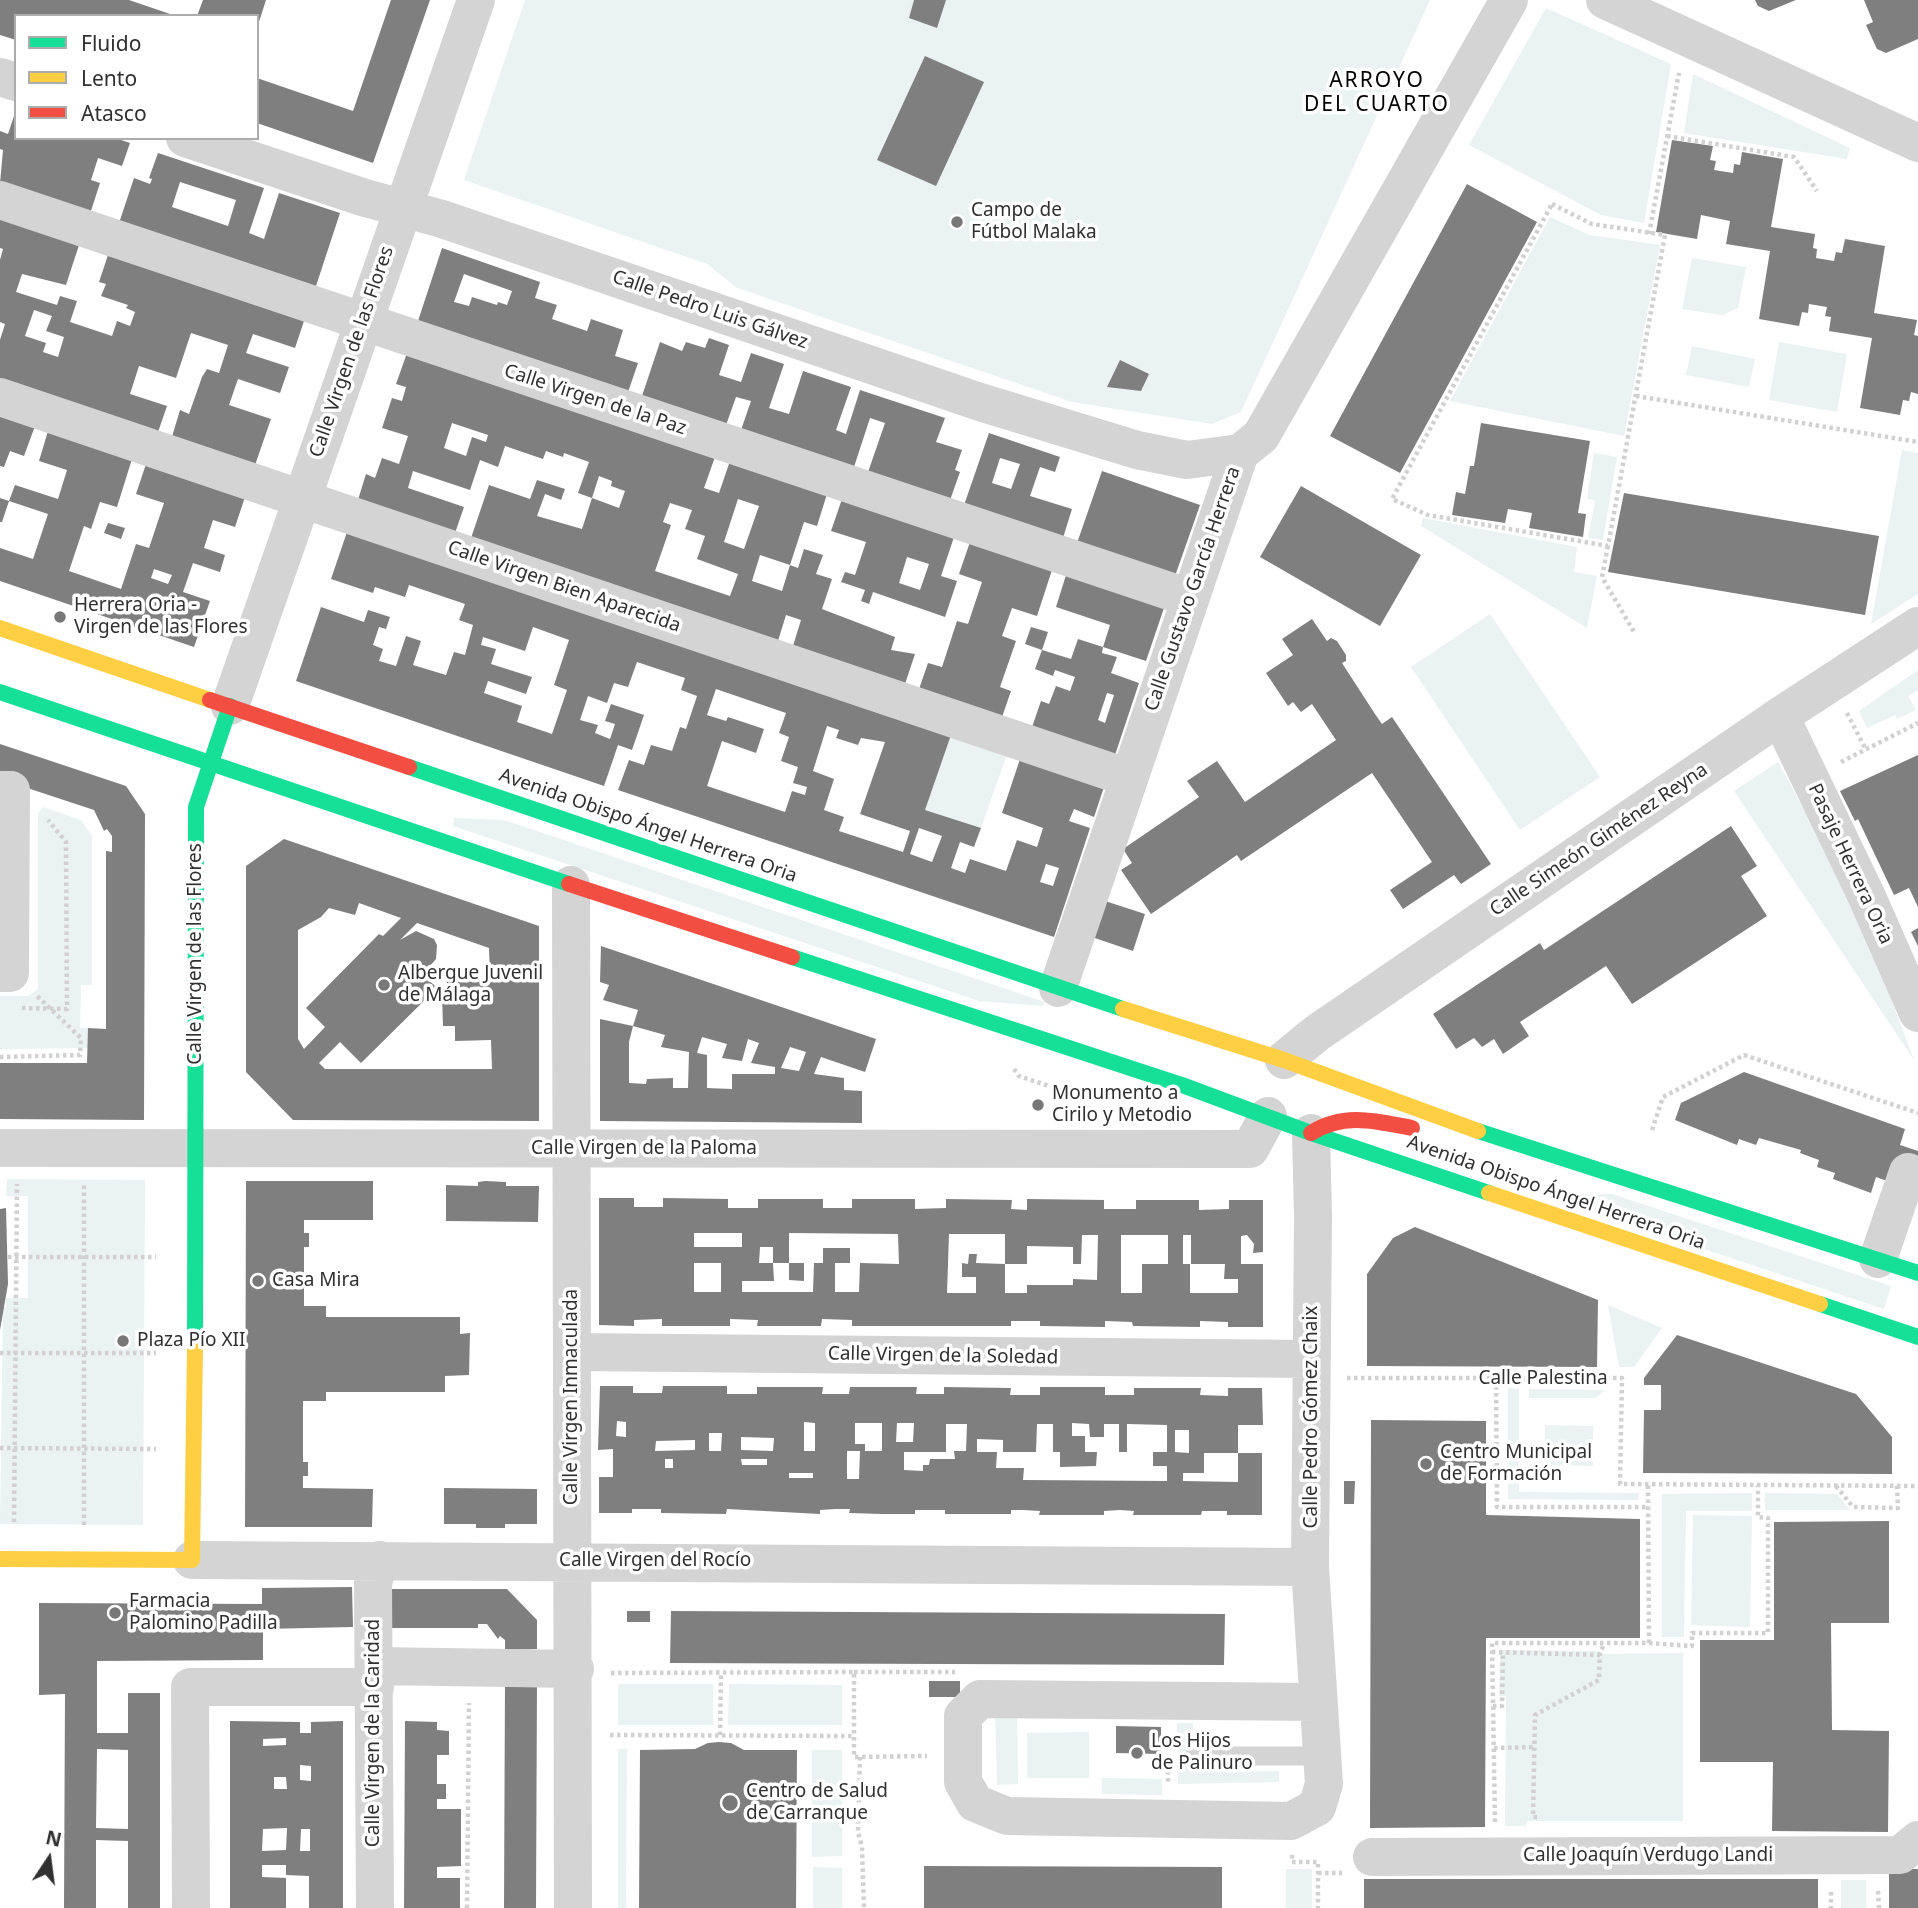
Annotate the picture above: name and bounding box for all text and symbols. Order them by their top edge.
legend [14,14,259,140]
text: Fluido [81,29,141,57]
text: Lento [81,64,137,92]
district label: ARROYO DEL CUARTO [1305,68,1449,118]
text: Atasco [81,99,147,127]
place label: Campo de Fútbol Malaka [971,200,1097,244]
marker: Campo de Fútbol Malaka [949,214,965,230]
street label: Calle Virgen de las Flores [305,243,399,461]
street label: Calle Pedro Luis Gálvez [609,266,811,354]
street label: Calle Virgen de la Paz [501,360,689,440]
street label: Calle Gustavo García Herrera [1140,464,1246,714]
street label: Calle Virgen Bien Aparecida [445,536,683,638]
place label: Herrera Oria - Virgen de las Flores [74,595,248,639]
marker: Herrera Oria - Virgen de las Flores [52,609,68,625]
street label: Calle Simeón Giménez Reyna [1486,758,1712,922]
street label: Avenida Obispo Ángel Herrera Oria [496,764,800,888]
street label: Pasaje Herrera Oria [1803,780,1897,948]
street label: Calle Virgen de las Flores [185,843,207,1065]
place label: Albergue Juvenil de Málaga [398,963,543,1007]
marker: Albergue Juvenil de Málaga [376,977,392,993]
place label: Monumento a Cirilo y Metodio [1052,1083,1192,1127]
marker: Monumento a Cirilo y Metodio [1030,1097,1046,1113]
street label: Avenida Obispo Ángel Herrera Oria [1404,1131,1708,1255]
street label: Calle Virgen de la Paloma [531,1138,757,1160]
place label: Casa Mira [272,1270,360,1292]
marker: Casa Mira [250,1273,266,1289]
street label: Calle Virgen Inmaculada [561,1289,583,1505]
street label: Calle Pedro Gómez Chaix [1301,1306,1323,1528]
place label: Plaza Pío XII [137,1330,245,1352]
marker: Plaza Pío XII [115,1333,131,1349]
street label: Calle Virgen de la Soledad [828,1343,1058,1369]
street label: Calle Palestina [1478,1368,1608,1390]
place label: Centro Municipal de Formación [1440,1442,1592,1486]
marker: Centro Municipal de Formación [1418,1456,1434,1472]
street label: Calle Virgen del Rocío [559,1550,751,1572]
place label: Farmacia Palomino Padilla [129,1591,278,1635]
marker: Farmacia Palomino Padilla [107,1605,123,1621]
street label: Calle Virgen de la Caridad [363,1619,385,1847]
place label: Los Hijos de Palinuro [1151,1731,1253,1775]
marker: Los Hijos de Palinuro [1129,1745,1145,1761]
place label: Centro de Salud de Carranque [746,1781,888,1825]
marker: Centro de Salud de Carranque [720,1793,740,1813]
north arrow [14,1824,84,1894]
text: N [43,1824,64,1853]
street label: Calle Joaquín Verdugo Landi [1523,1845,1773,1867]

